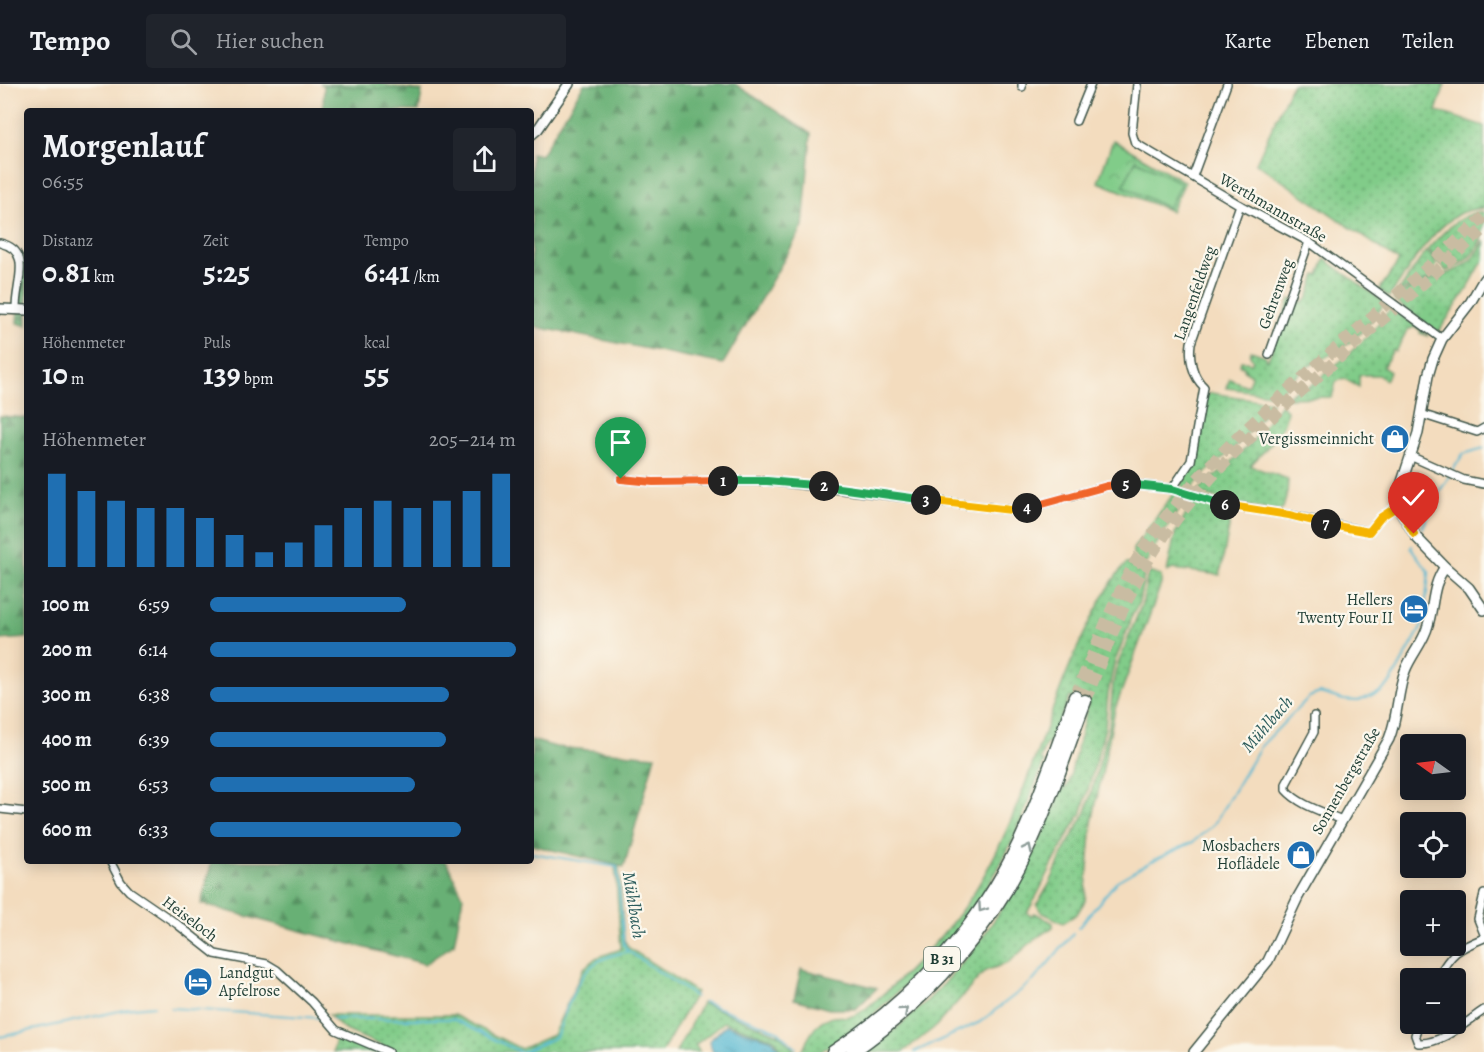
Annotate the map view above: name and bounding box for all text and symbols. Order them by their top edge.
search box [146,14,566,68]
text: Tempo [30,22,110,60]
icon: search [167,25,200,58]
text: Hier suchen [215,26,324,56]
text: Karte [1224,27,1272,55]
text: Ebenen [1305,27,1369,55]
text: Teilen [1402,27,1454,55]
text: Morgenlauf [42,123,204,168]
button: share [453,128,516,191]
text: 06:55 [42,168,84,195]
street label: Werthmannstraße [1214,168,1331,248]
text: Distanz [42,230,93,252]
text: Zeit [203,230,229,252]
text: Tempo [364,230,409,252]
street label: Langenfeldweg [1168,243,1222,343]
text: 0.81 [42,252,90,292]
text: 5:25 [203,252,250,292]
text: 6:41 [364,252,410,292]
street label: Gehrenweg [1253,256,1299,332]
text: km [90,266,115,288]
text: /km [410,266,440,288]
text: Höhenmeter [42,332,125,354]
text: Puls [203,332,231,354]
text: kcal [364,332,390,354]
text: 10 [42,354,68,394]
text: 139 [203,354,241,394]
text: 55 [364,354,390,394]
text: m [68,368,84,390]
text: bpm [241,368,274,390]
pin [595,417,646,479]
shop icon: Vergissmeinnicht [1379,423,1411,455]
text: Höhenmeter [42,426,146,453]
text: 205–214 m [429,426,516,453]
icon: arrive [604,426,637,459]
place label: Vergissmeinnicht [1258,428,1374,450]
pin: 1 [708,466,738,496]
pin: 5 [1111,469,1141,499]
text: 1 [720,470,726,492]
pin: 2 [809,471,839,501]
pin [1388,472,1439,534]
text: 5 [1123,473,1129,495]
text: 2 [820,475,828,497]
icon: check [1397,481,1430,514]
pin: 3 [911,485,941,515]
text: 3 [923,489,929,511]
pin: 6 [1210,490,1240,520]
pin: 4 [1012,493,1042,523]
text: 6 [1221,494,1229,516]
text: 4 [1023,497,1031,519]
pin: 7 [1311,509,1341,539]
text: 7 [1323,513,1329,535]
place label: Hellers Twenty Four II [1298,589,1393,629]
text: 100 m [42,591,90,618]
text: 6:59 [138,591,170,618]
hotel icon: Hellers Twenty Four II [1398,593,1430,625]
text: 200 m [42,636,92,663]
text: 6:14 [138,636,168,663]
text: 300 m [42,681,91,708]
text: 6:38 [138,681,170,708]
water label: Mühlbach [1236,690,1298,757]
street label: Sonnenbergstraße [1306,723,1386,839]
text: 400 m [42,726,92,753]
text: 6:39 [138,726,169,753]
north arrow [1400,734,1466,800]
map controls [1400,734,1466,1034]
text: 500 m [42,771,91,798]
text: 6:53 [138,771,169,798]
button: locate [1400,812,1466,878]
text: 600 m [42,816,92,843]
text: 6:33 [138,816,169,843]
place label: Mosbachers Hoflädele [1202,835,1280,875]
shop icon: Mosbachers Hoflädele [1285,839,1317,871]
one-way arrow [1021,844,1033,855]
water label: Mühlbach [617,870,651,941]
button: + [1400,890,1466,956]
street label: Heiseloch [158,891,223,947]
one-way arrow [978,901,989,912]
road number: B 31 [924,947,960,971]
place label: Landgut Apfelrose [218,962,280,1002]
hotel icon: Landgut Apfelrose [182,966,214,998]
button: − [1400,968,1466,1034]
one-way arrow [898,1007,908,1018]

